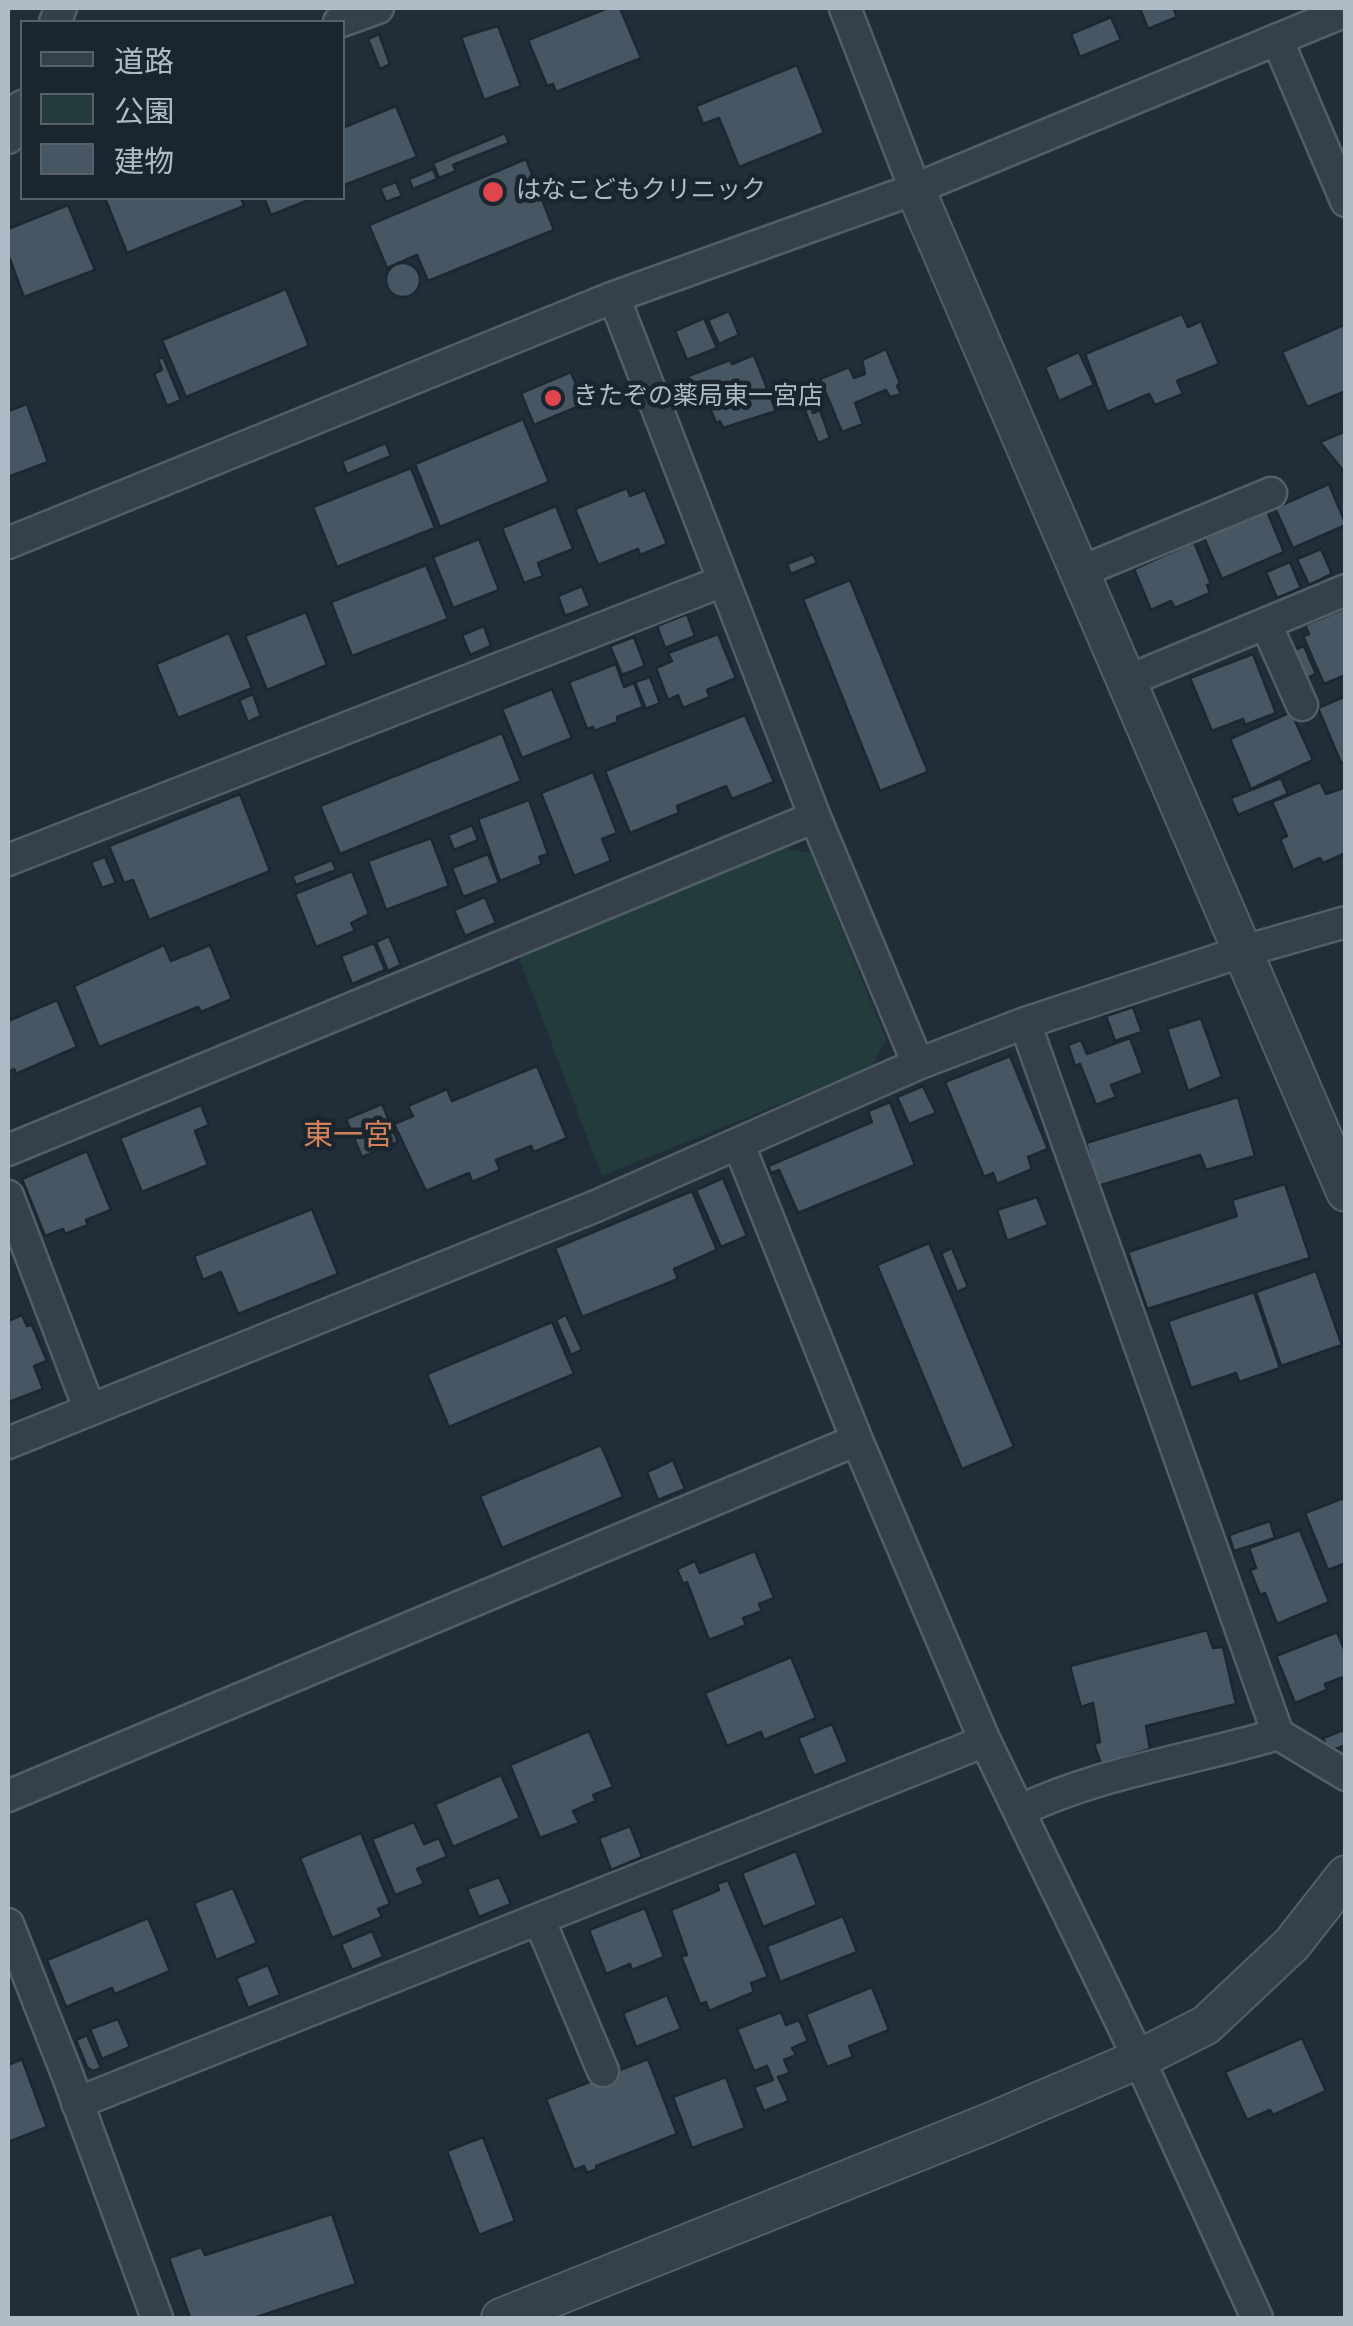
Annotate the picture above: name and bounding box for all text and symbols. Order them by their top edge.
legend [20,20,345,200]
text: 道路 [114,44,174,79]
text: 公園 [114,94,174,129]
text: 建物 [114,144,174,179]
place label: はなこどもクリニック [516,177,766,207]
marker: はなこどもクリニック [480,179,506,205]
place label: きたぞの薬局東一宮店 [573,383,823,413]
marker: きたぞの薬局東一宮店 [542,387,564,409]
district label: 東一宮 [303,1119,393,1155]

